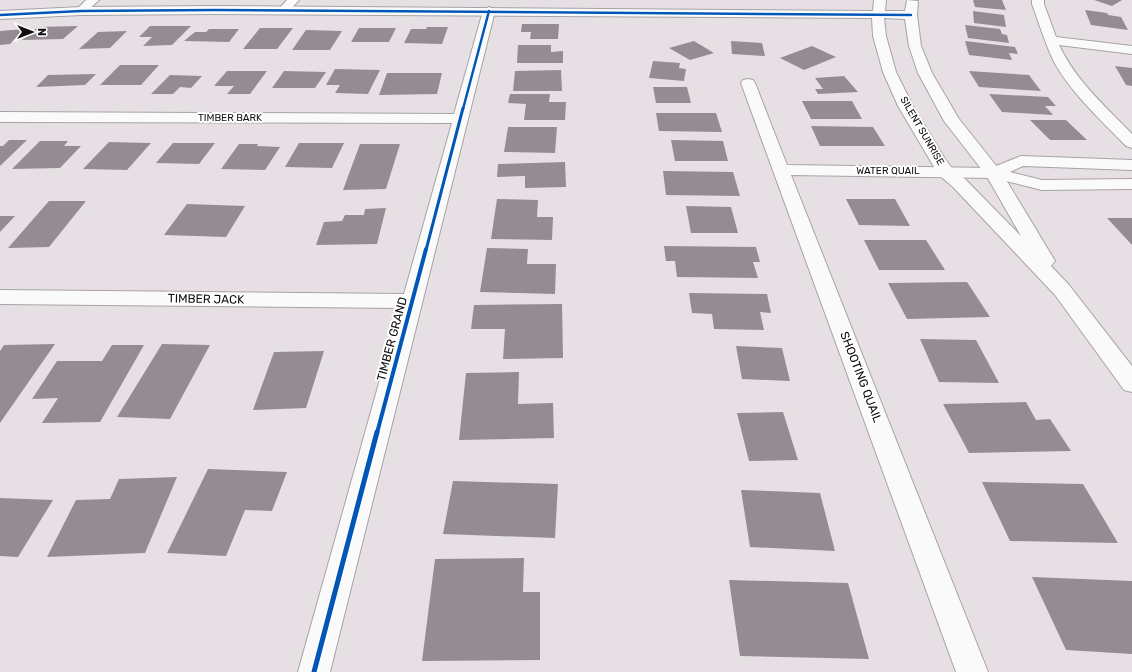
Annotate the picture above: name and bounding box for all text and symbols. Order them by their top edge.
north arrow [12,12,52,52]
text: N [35,28,48,36]
street label: SILENT SUNRISE [897,95,947,167]
street label: TIMBER BARK [198,112,262,124]
street label: WATER QUAIL [856,165,920,177]
street label: TIMBER JACK [168,291,245,307]
street label: TIMBER GRAND [374,295,410,383]
street label: SHOOTING QUAIL [837,330,885,425]

